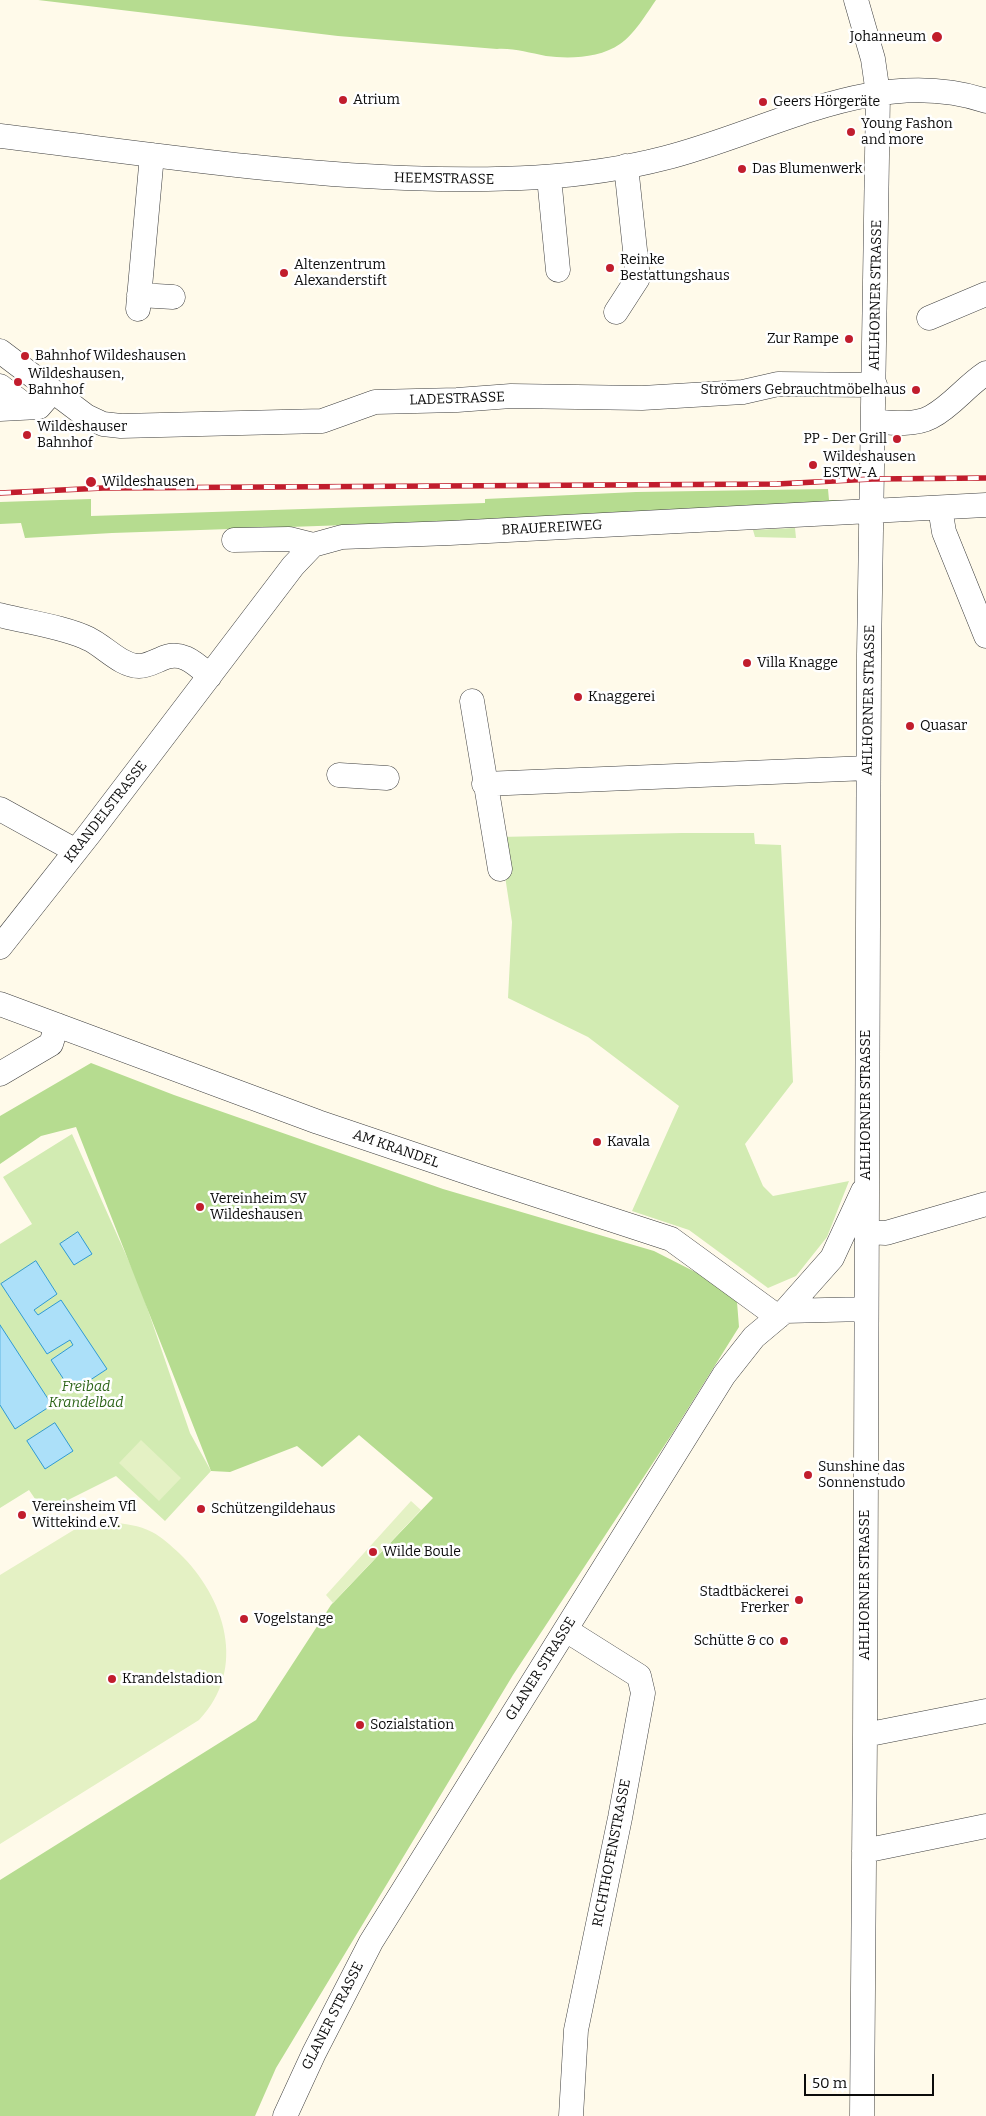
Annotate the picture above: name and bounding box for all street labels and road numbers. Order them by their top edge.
street label: HEEMSTRASSE [394,170,494,188]
street label: AHLHORNER STRASSE [866,220,886,370]
street label: LADESTRASSE [409,389,505,409]
street label: BRAUEREIWEG [501,517,603,539]
street label: AHLHORNER STRASSE [859,625,879,775]
street label: KRANDELSTRASSE [61,758,151,866]
street label: AHLHORNER STRASSE [858,1030,874,1180]
street label: AM KRANDEL [351,1126,441,1172]
street label: AHLHORNER STRASSE [857,1510,873,1660]
street label: GLANER STRASSE [502,1614,580,1724]
street label: RICHTHOFENSTRASSE [589,1778,635,1928]
street label: GLANER STRASSE [299,1959,367,2073]

